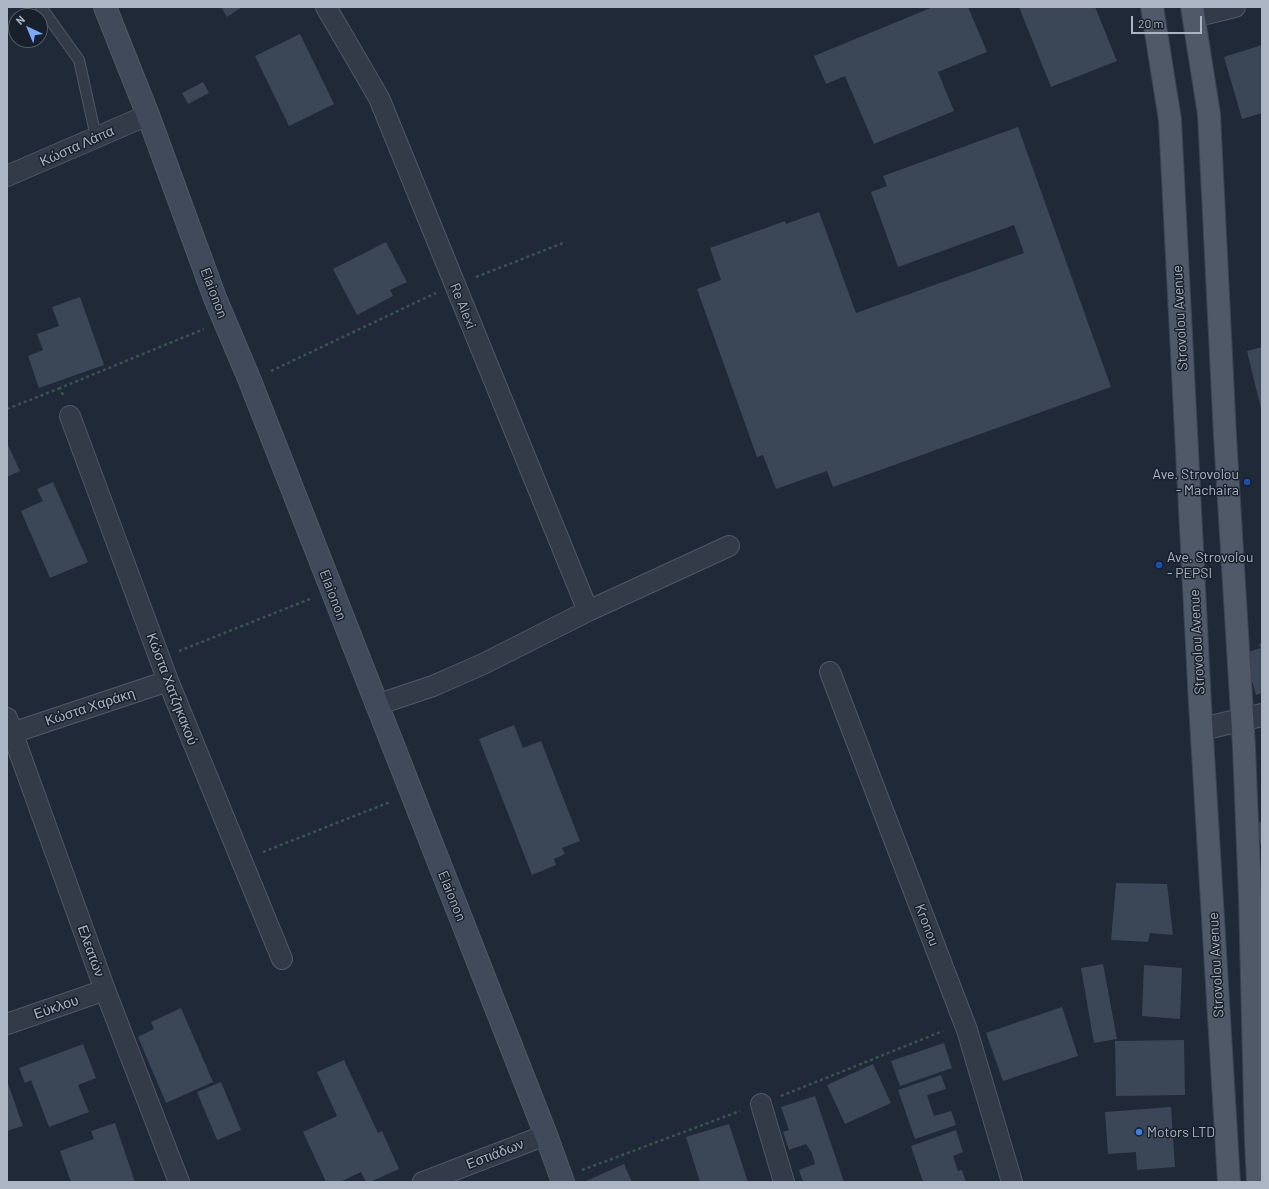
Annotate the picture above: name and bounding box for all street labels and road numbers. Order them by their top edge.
street label: Κώστα Λάπα [37,122,117,170]
street label: Elaionon [197,265,231,321]
street label: Strovolou Avenue [1169,265,1191,371]
street label: Re Alexi [446,281,480,331]
street label: Elaionon [316,567,350,623]
street label: Strovolou Avenue [1186,589,1208,695]
street label: Κώστα Χατζηκακού [143,631,201,747]
street label: Κώστα Χαράκη [43,685,137,729]
street label: Elaionon [434,868,470,924]
street label: Kronou [911,902,943,948]
street label: Strovolou Avenue [1205,912,1227,1018]
street label: Ελεατών [74,923,108,979]
street label: Εύκλου [31,992,81,1022]
street label: Εστιάδων [464,1135,526,1173]

